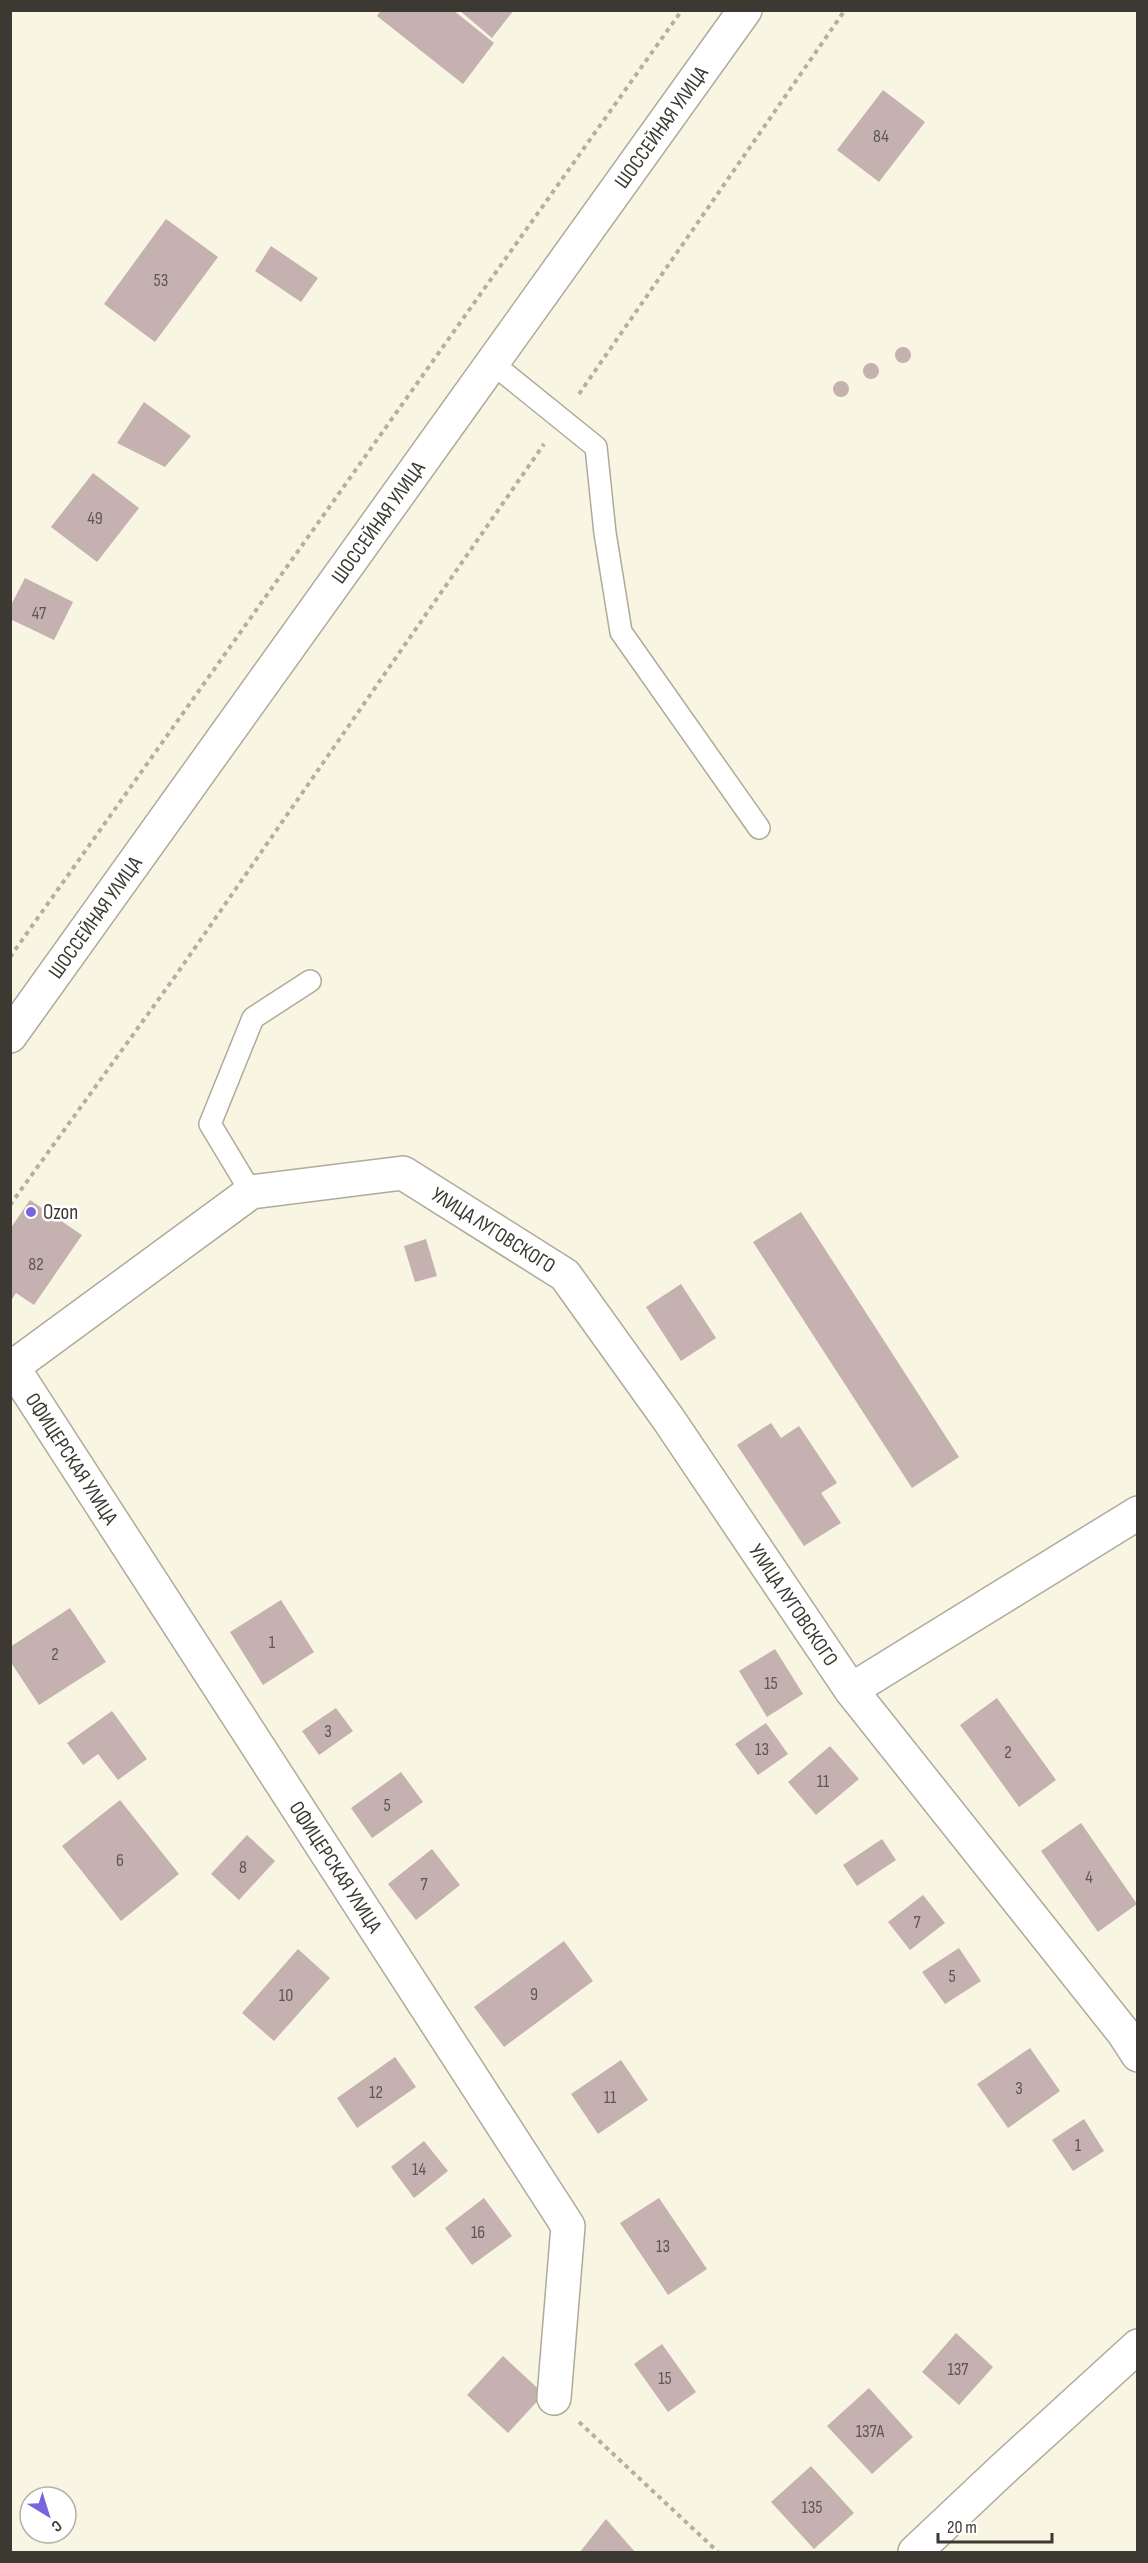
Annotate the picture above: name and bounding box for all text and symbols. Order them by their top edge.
street label: ШОССЕЙНАЯ УЛИЦА [609,61,714,193]
house number: 84 [873,126,889,147]
house number: 53 [154,270,168,291]
street label: ШОССЕЙНАЯ УЛИЦА [326,456,431,588]
house number: 49 [87,508,103,529]
house number: 47 [32,603,47,624]
street label: ШОССЕЙНАЯ УЛИЦА [43,851,148,983]
street label: УЛИЦА ЛУГОВСКОГО [426,1182,560,1279]
place label: Ozon [43,1200,78,1225]
marker: Ozon [24,1205,38,1219]
house number: 82 [28,1254,44,1275]
street label: ОФИЦЕРСКАЯ УЛИЦА [20,1389,124,1530]
street label: УЛИЦА ЛУГОВСКОГО [743,1539,843,1671]
house number: 1 [269,1632,276,1653]
house number: 2 [51,1644,59,1665]
house number: 15 [764,1673,778,1694]
house number: 3 [324,1721,332,1742]
house number: 13 [755,1739,769,1760]
house number: 2 [1004,1742,1012,1763]
house number: 11 [817,1771,830,1792]
house number: 5 [383,1795,391,1816]
street label: ОФИЦЕРСКАЯ УЛИЦА [284,1797,388,1938]
house number: 6 [116,1850,124,1871]
house number: 8 [239,1857,247,1878]
house number: 4 [1085,1867,1093,1888]
house number: 7 [420,1874,428,1895]
house number: 7 [913,1912,921,1933]
house number: 5 [948,1966,956,1987]
house number: 9 [530,1984,538,2005]
house number: 10 [279,1985,293,2006]
house number: 3 [1015,2078,1023,2099]
house number: 12 [369,2082,383,2103]
house number: 11 [604,2087,617,2108]
house number: 1 [1075,2135,1082,2156]
house number: 14 [412,2159,426,2180]
house number: 16 [471,2222,485,2243]
house number: 13 [656,2236,670,2257]
house number: 137 [947,2359,969,2380]
house number: 15 [658,2368,672,2389]
house number: 137А [856,2421,885,2442]
north arrow [18,2485,78,2545]
house number: 135 [801,2497,823,2518]
scale bar [938,2506,1052,2544]
text: С [47,2516,65,2536]
text: 20 m [947,2517,977,2538]

